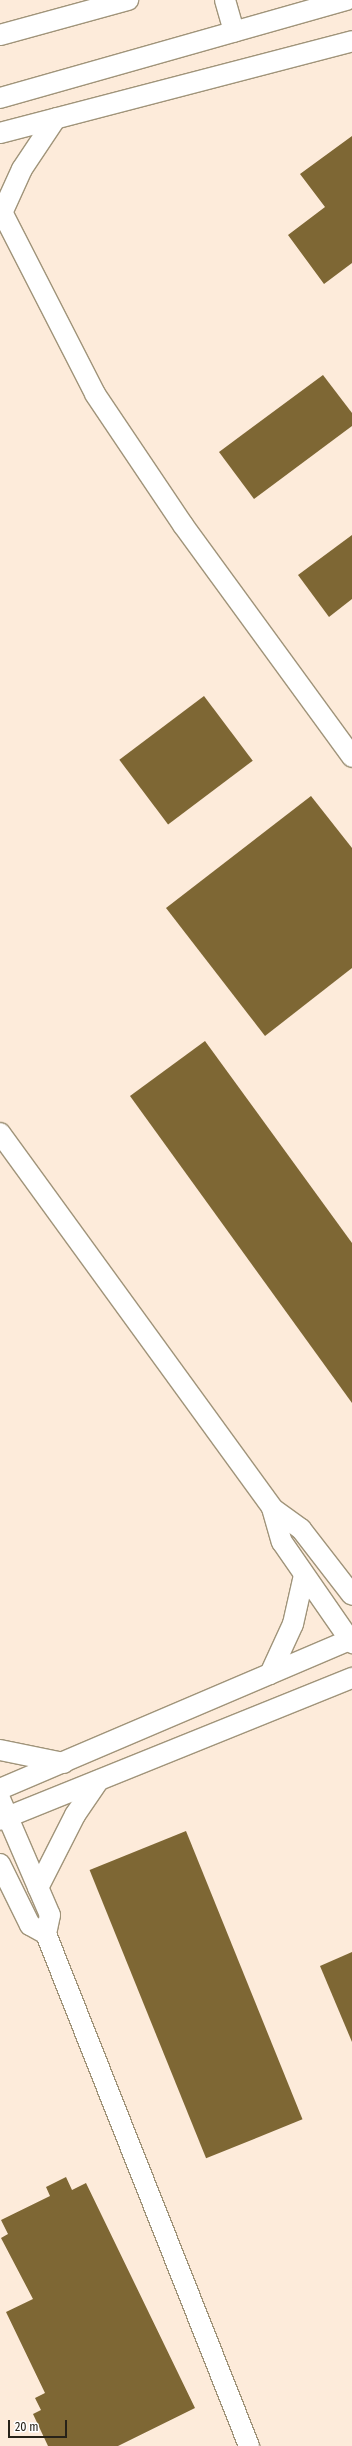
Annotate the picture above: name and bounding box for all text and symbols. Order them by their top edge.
scale bar [10,2412,69,2438]
text: 20 m [15,2420,39,2434]

